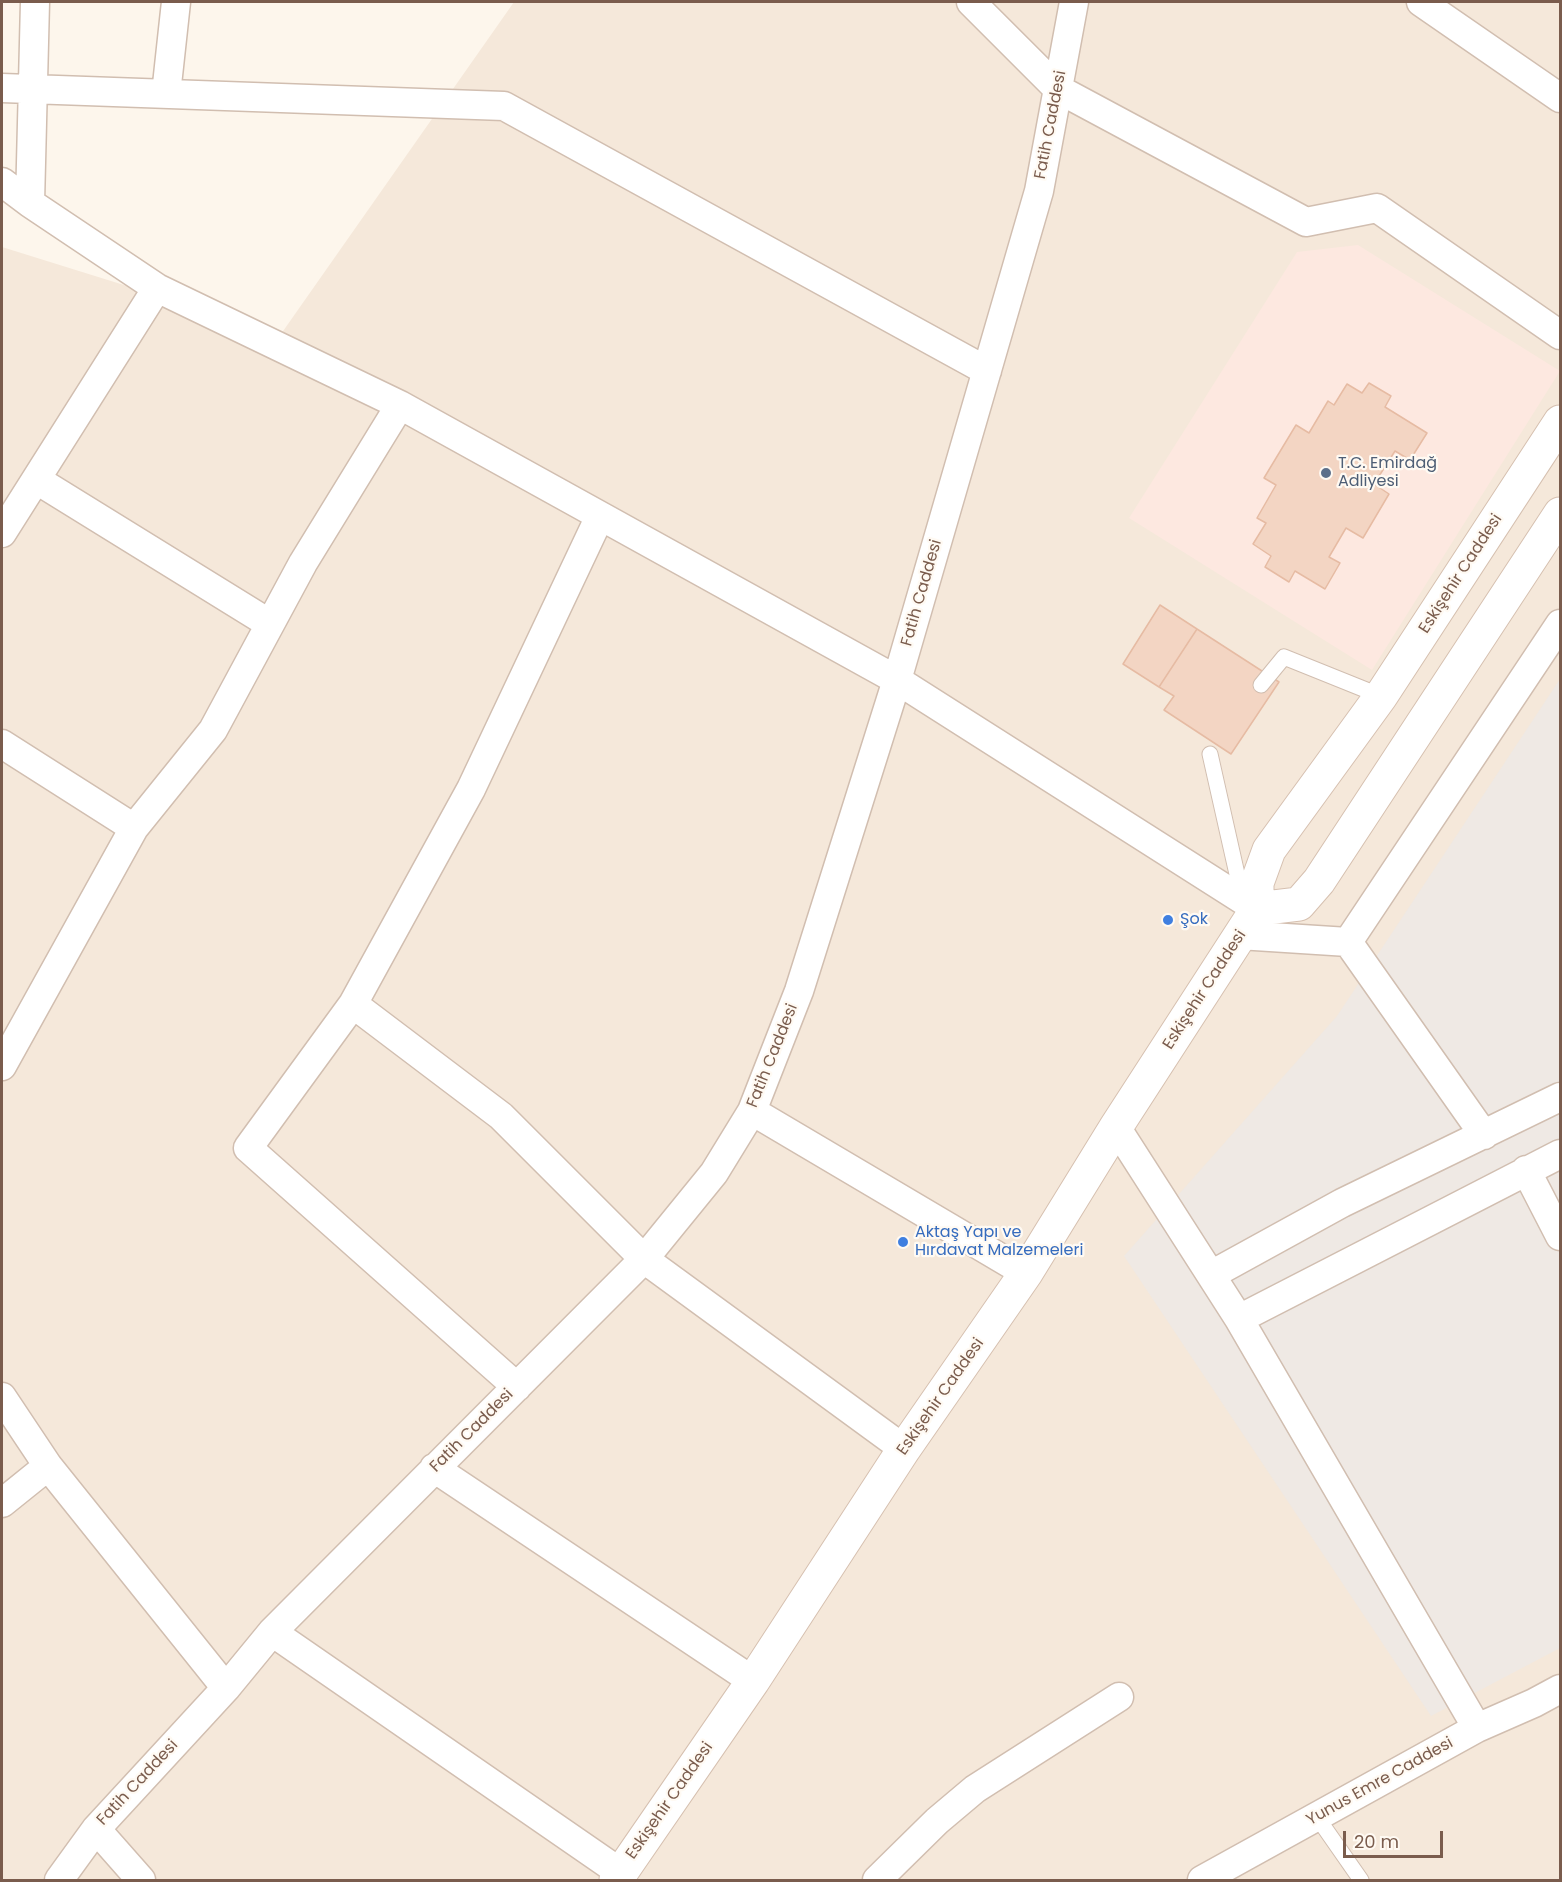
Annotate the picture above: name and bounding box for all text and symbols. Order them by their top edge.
street label: Fatih Caddesi [1031,69,1071,181]
place label: T.C. Emirdağ Adliyesi [1338,454,1437,492]
marker: T.C. Emirdağ Adliyesi [1319,466,1333,480]
street label: Eskişehir Caddesi [1415,511,1507,637]
street label: Fatih Caddesi [898,537,946,649]
place label: Şok [1180,910,1208,930]
marker: Şok [1161,913,1175,927]
street label: Eskişehir Caddesi [1159,927,1251,1053]
street label: Fatih Caddesi [743,1001,803,1111]
place label: Aktaş Yapı ve Hırdavat Malzemeleri [915,1223,1083,1261]
marker: Aktaş Yapı ve Hırdavat Malzemeleri [896,1235,910,1249]
street label: Eskişehir Caddesi [893,1335,989,1459]
street label: Fatih Caddesi [426,1385,518,1477]
street label: Yunus Emre Caddesi [1303,1734,1457,1830]
street label: Fatih Caddesi [93,1736,183,1830]
street label: Eskişehir Caddesi [622,1739,718,1863]
scale bar [1346,1819,1446,1857]
text: 20 m [1354,1829,1399,1854]

